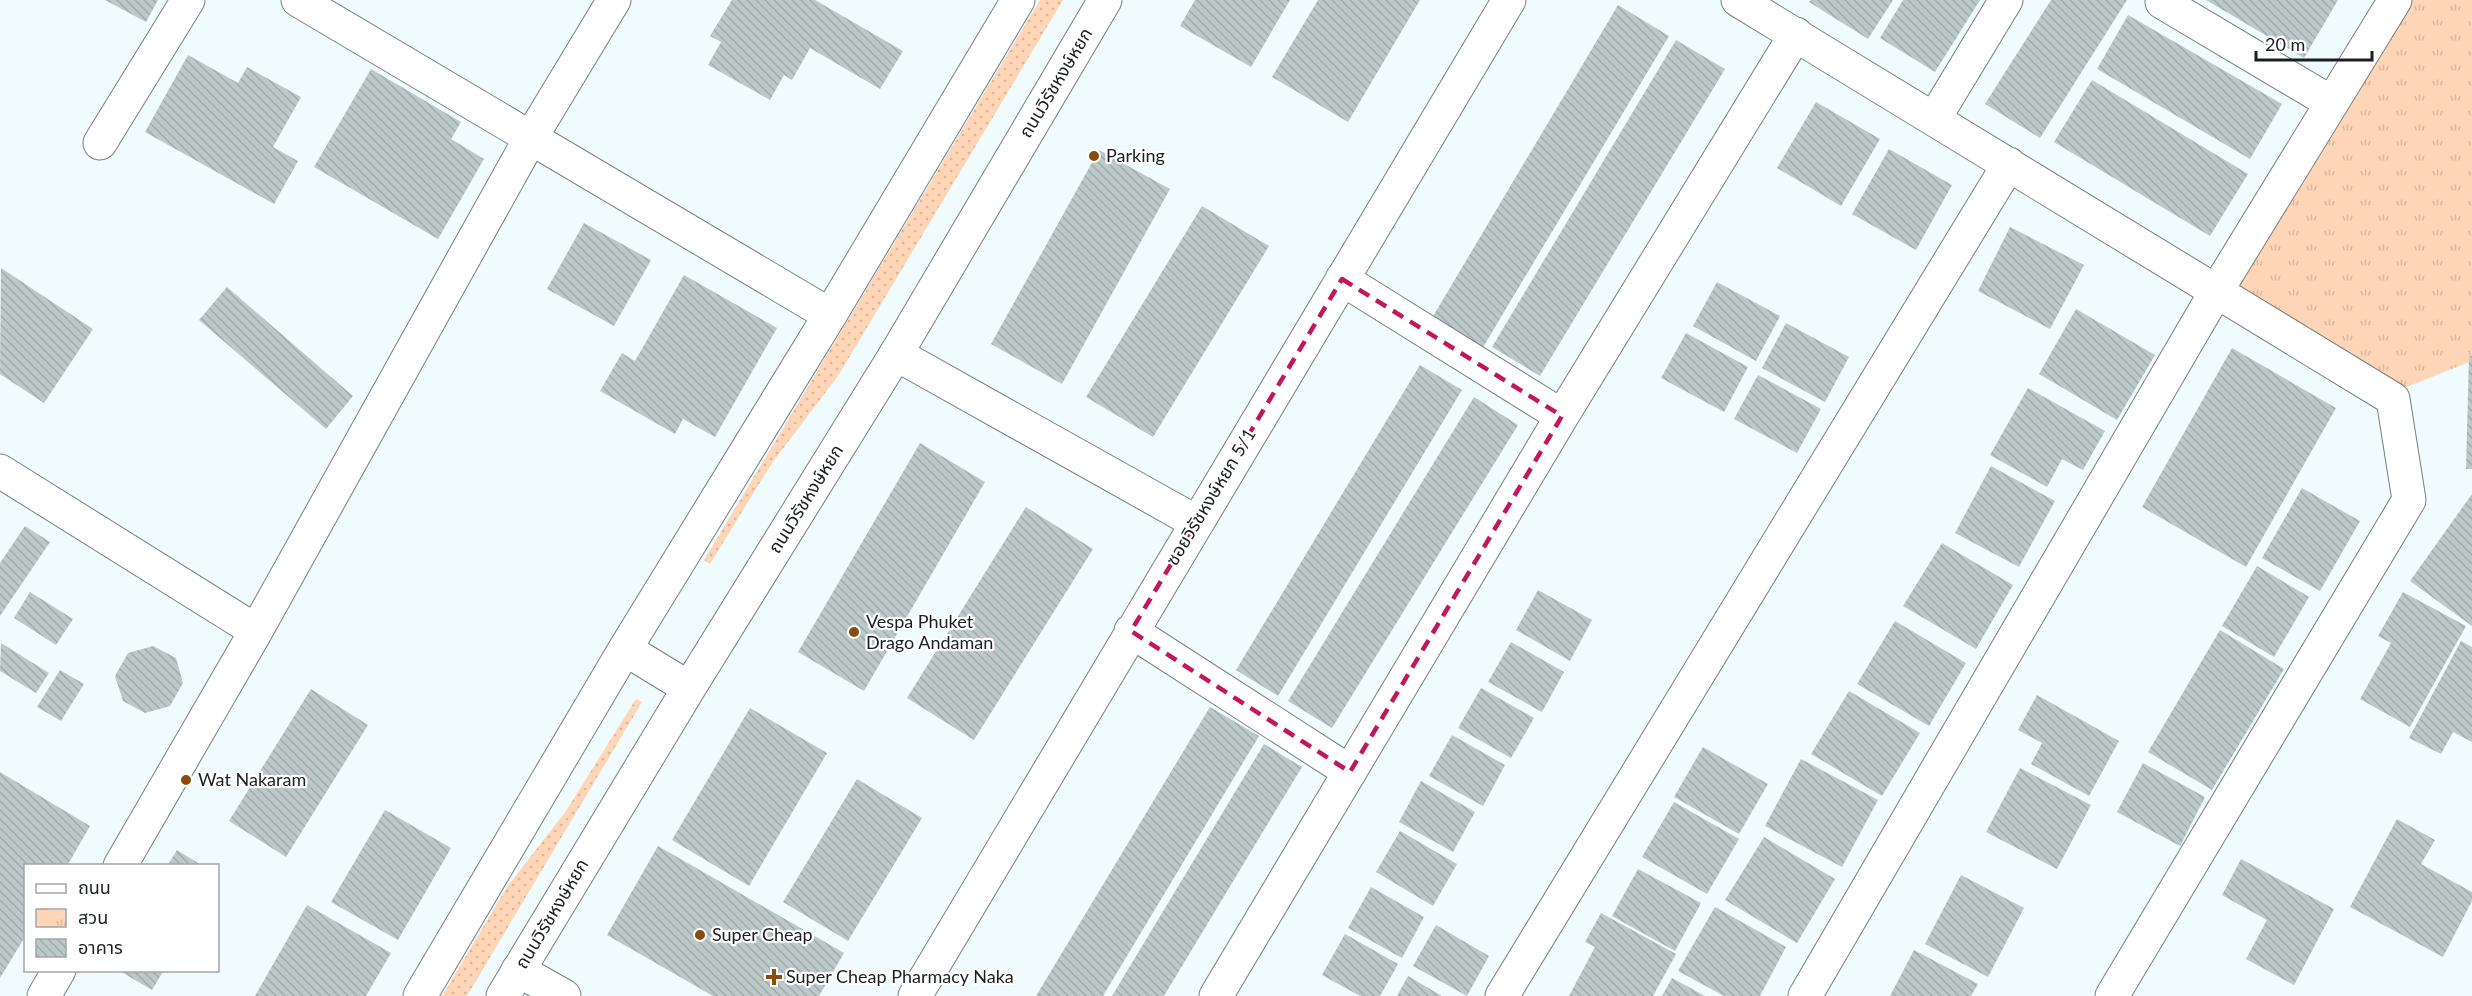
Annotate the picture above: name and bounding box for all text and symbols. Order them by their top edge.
street label: ถนนวิรัชหงษ์หยก [1014,24,1097,141]
scale bar [2256,24,2372,62]
text: 20 m [2265,33,2305,55]
place label: Parking [1106,144,1165,166]
marker: Parking [1087,149,1101,163]
street label: ซอยวิรัชหงษ์หยก 5/1 [1161,424,1260,569]
street label: ถนนวิรัชหงษ์หยก [763,440,847,557]
place label: Vespa Phuket Drago Andaman [866,610,993,653]
marker: Vespa Phuket Drago Andaman [847,625,861,639]
place label: Wat Nakaram [198,768,306,790]
marker: Wat Nakaram [179,773,193,787]
street label: ถนนวิรัชหงษ์หยก [510,855,593,972]
legend [24,864,219,972]
text: ถนน [78,876,111,898]
text: สวน [78,906,108,928]
place label: Super Cheap [712,923,813,945]
marker: Super Cheap [693,928,707,942]
text: อาคาร [78,936,123,958]
place label: Super Cheap Pharmacy Naka [786,965,1014,987]
marker: Super Cheap Pharmacy Naka [767,970,781,984]

